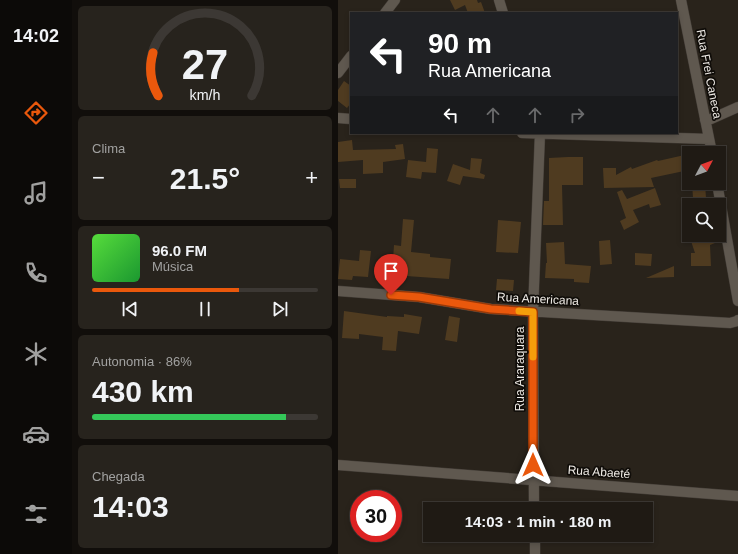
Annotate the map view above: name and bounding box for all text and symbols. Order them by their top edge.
text: 14:02 [13,26,59,46]
icon: left [362,28,414,80]
text: 90 m [428,28,492,59]
street label: Rua Frei Caneca [693,28,725,120]
text: 27 [182,41,228,88]
text: Rua Americana [428,61,551,81]
text: km/h [190,87,221,103]
icon: directions [22,99,50,127]
icon: left [440,104,462,126]
icon: ahead [482,104,504,126]
icon: ahead [524,104,546,126]
icon: right [566,104,588,126]
text: Clima [92,141,125,156]
north arrow [682,146,726,190]
map controls [682,146,726,242]
text: 21.5° [170,162,240,195]
text: − [92,165,105,190]
text: + [305,165,318,190]
icon: music [22,179,50,207]
button: search [682,198,726,242]
text: 96.0 FM [152,242,207,259]
pin [374,254,408,295]
icon: phone [22,259,50,287]
text: Música [152,259,193,274]
icon: arrive [380,260,402,282]
street label: Rua Americana [497,290,580,308]
icon: previous [119,298,141,320]
icon: pause [194,298,216,320]
icon: next [269,298,291,320]
street label: Rua Araraquara [513,326,527,411]
icon: climate [22,340,50,368]
text: Autonomia · 86% [92,354,192,369]
text: 430 km [92,375,194,408]
icon: car [22,420,50,448]
position arrow [512,444,554,486]
street label: Rua Abaeté [567,463,631,481]
text: Chegada [92,469,145,484]
text: 14:03 [92,490,169,523]
speed limit sign: 30 [350,490,402,542]
icon: filters [22,500,50,528]
text: 14:03 · 1 min · 180 m [465,513,611,530]

